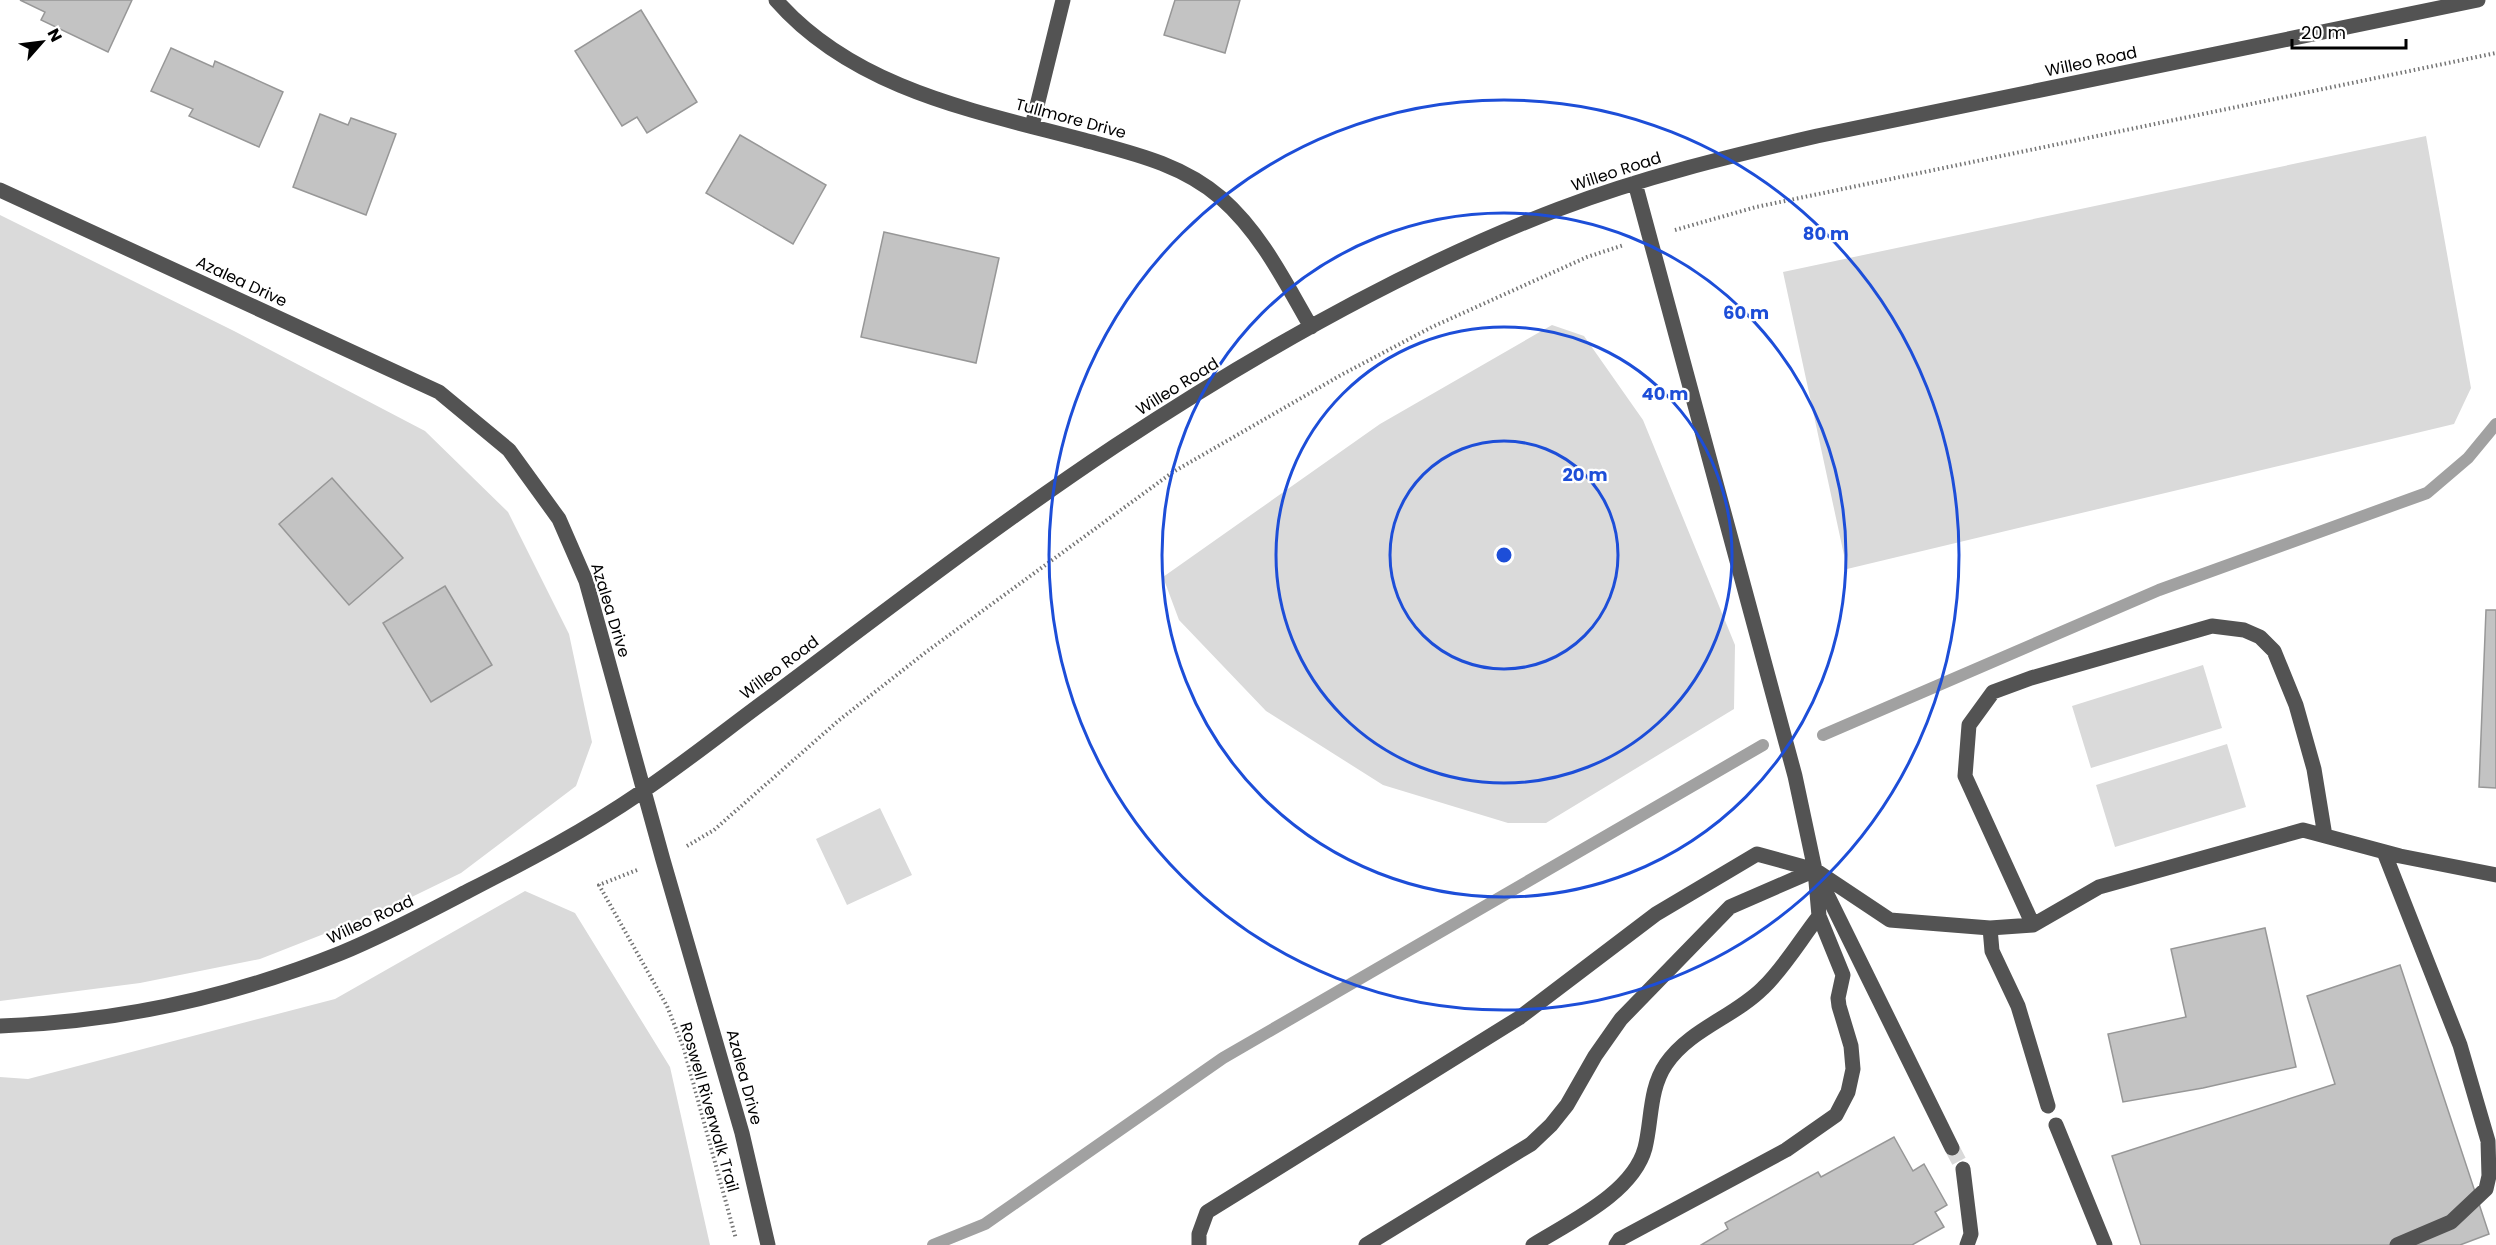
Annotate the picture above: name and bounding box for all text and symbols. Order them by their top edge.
north arrow [12,12,72,72]
scale bar [2292,12,2406,50]
text: 20 m [2301,20,2346,45]
text: N [42,24,68,46]
street label: Willeo Road [2043,41,2139,82]
street label: Tullmore Drive [1013,93,1129,144]
street label: Willeo Road [1568,146,1664,197]
text: 80 m [1803,221,1849,246]
street label: Azalea Drive [193,250,291,313]
text: 60 m [1723,300,1769,325]
street label: Willeo Road [1132,352,1223,421]
text: 40 m [1642,381,1688,406]
text: 20 m [1563,462,1607,487]
centre of rings [1494,545,1514,565]
street label: Azalea Drive [585,560,636,660]
street label: Willeo Road [735,630,824,705]
street label: Willeo Road [323,889,417,950]
street label: Roswell Riverwalk Trail [674,1020,745,1195]
street label: Azalea Drive [721,1027,768,1127]

